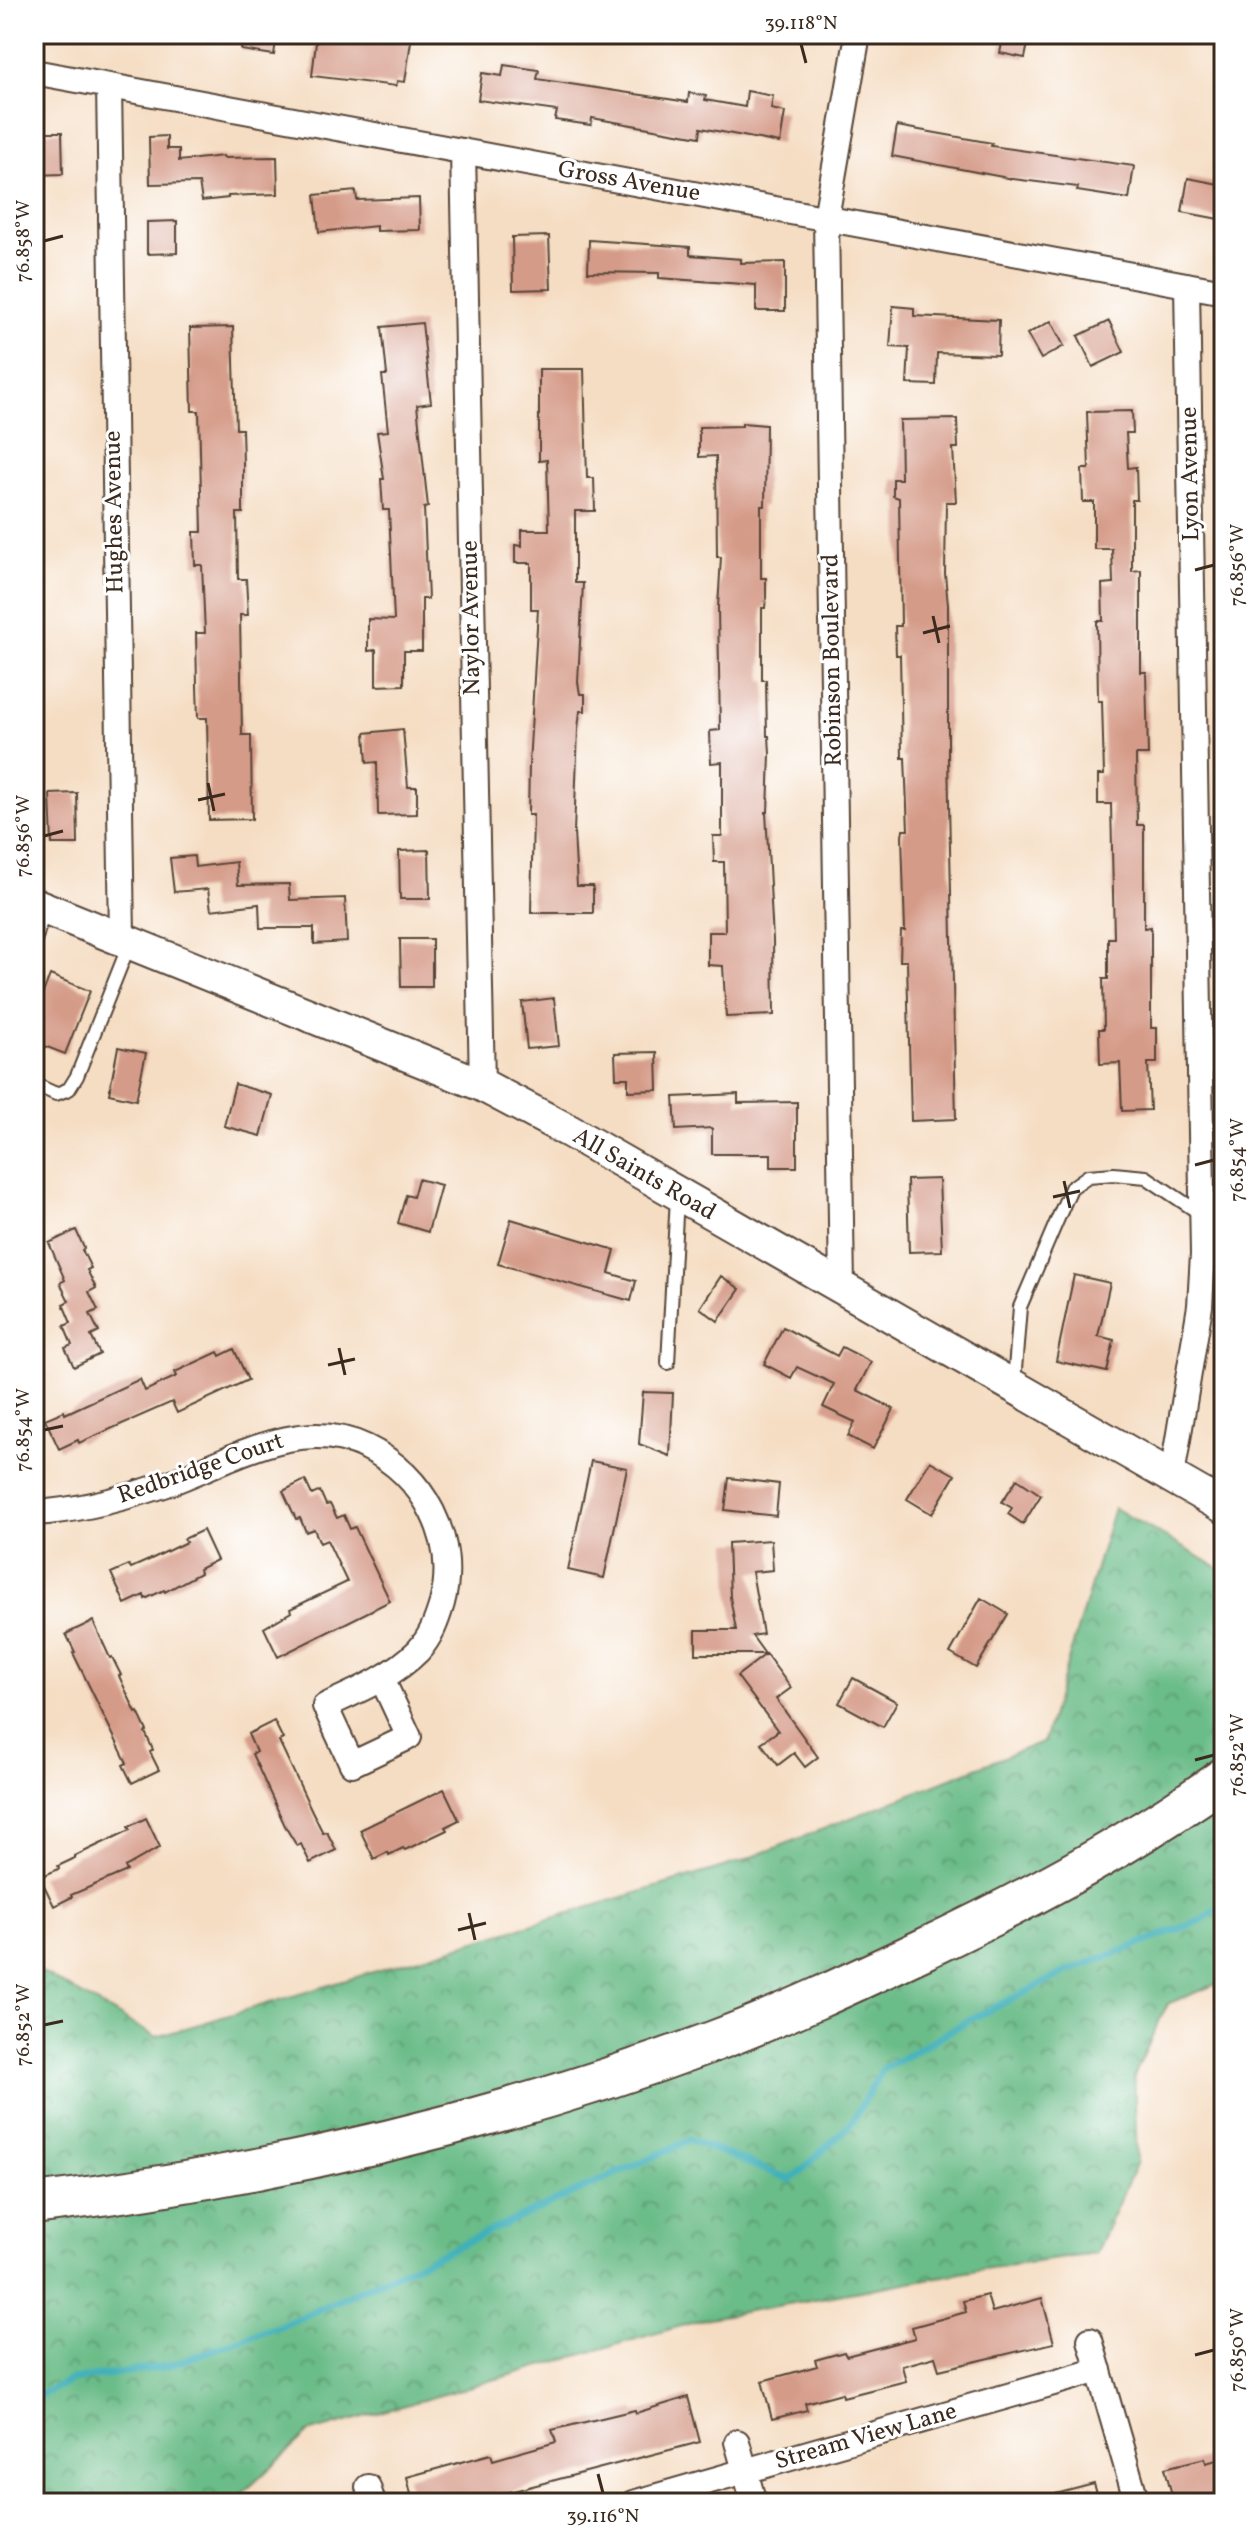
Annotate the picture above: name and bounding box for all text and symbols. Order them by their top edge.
text: 39.118°N [765,10,838,38]
street label: Gross Avenue [555,153,703,211]
text: 76.858°W [10,200,38,282]
street label: Lyon Avenue [1173,406,1209,542]
street label: Hughes Avenue [97,430,133,594]
text: 76.856°W [1224,524,1252,606]
street label: Naylor Avenue [454,540,490,696]
street label: Robinson Boulevard [814,553,852,767]
text: 76.856°W [10,795,38,877]
text: 76.854°W [1224,1118,1252,1202]
street label: All Saints Road [566,1120,722,1230]
text: 76.854°W [10,1388,38,1472]
street label: Redbridge Court [113,1425,289,1513]
text: 76.852°W [1224,1714,1252,1797]
text: 76.852°W [10,1984,38,2067]
text: 76.850°W [1224,2308,1252,2392]
street label: Stream View Lane [771,2395,961,2479]
text: 39.116°N [567,2503,640,2531]

